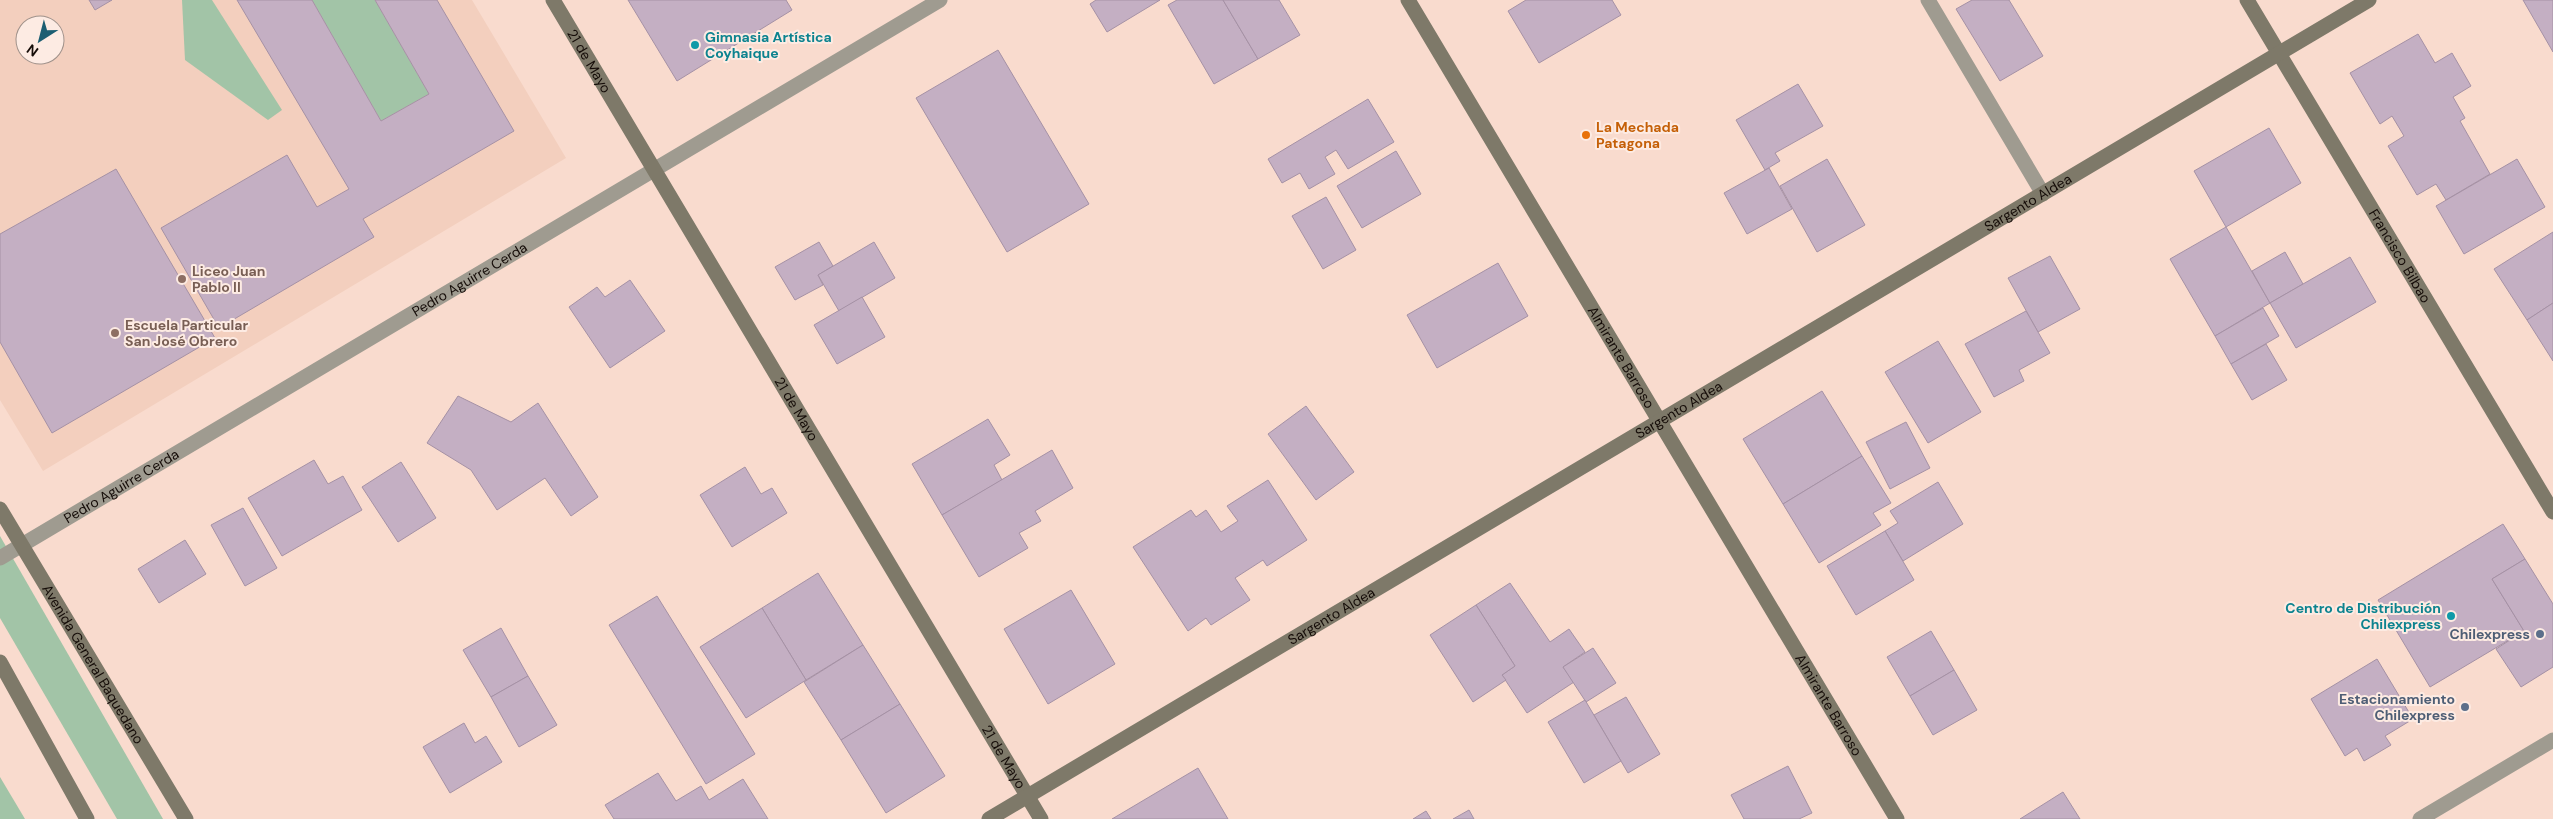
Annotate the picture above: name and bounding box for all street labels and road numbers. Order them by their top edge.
street label: 21 de Mayo [563,26,615,96]
street label: Sargento Aldea [1981,170,2075,235]
street label: Francisco Bilbao [2365,205,2435,306]
street label: Pedro Aguirre Cerda [409,238,530,320]
street label: Almirante Barroso [1584,303,1659,412]
street label: 21 de Mayo [771,374,823,444]
street label: Sargento Aldea [1632,377,1726,443]
street label: Pedro Aguirre Cerda [60,445,182,527]
street label: Avenida General Baquedano [38,581,148,747]
street label: Sargento Aldea [1284,583,1378,649]
street label: Almirante Barroso [1791,651,1866,759]
street label: 21 de Mayo [978,722,1030,792]

